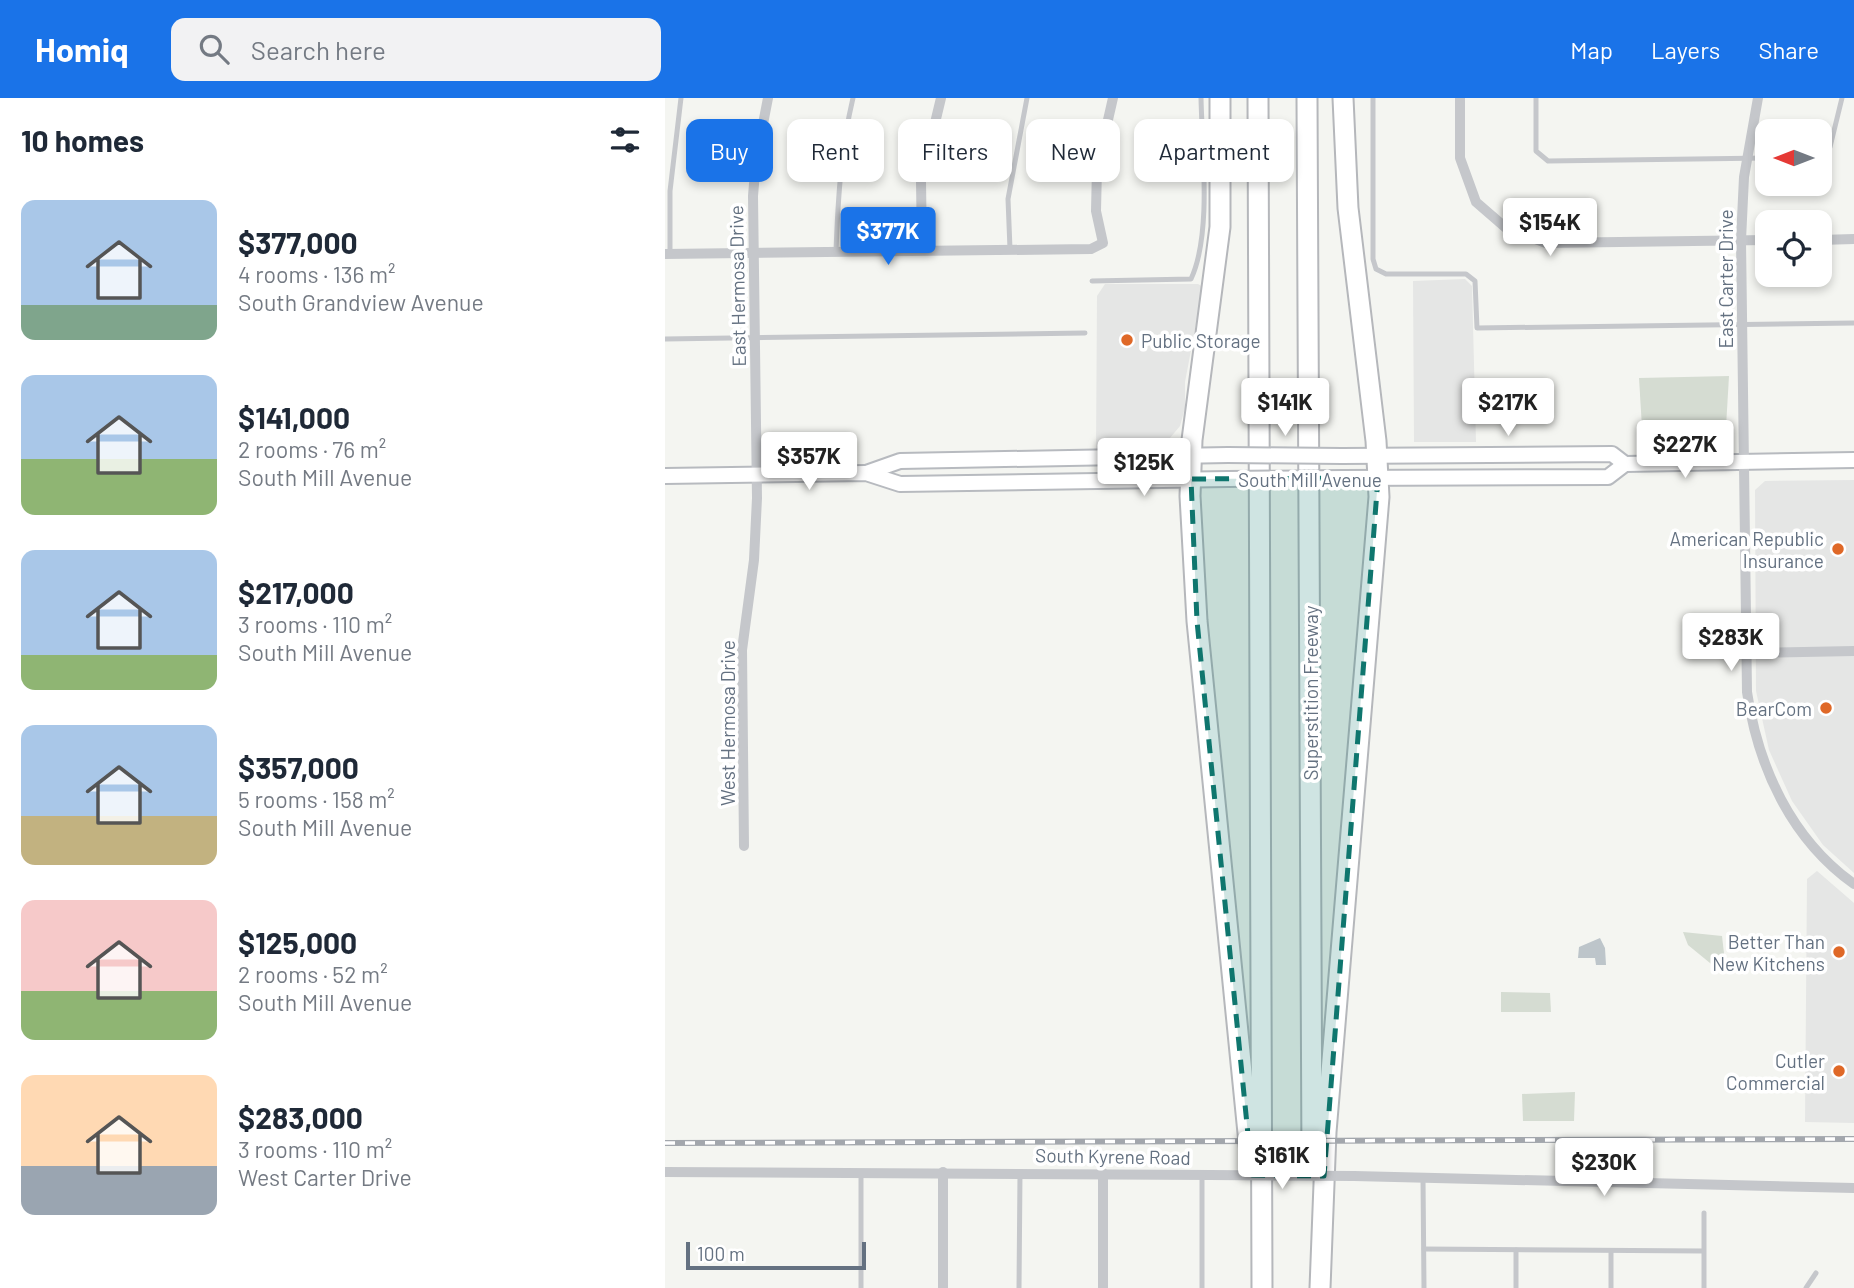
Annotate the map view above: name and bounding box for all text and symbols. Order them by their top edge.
search box [171,18,661,81]
text: Homiq [35,29,129,69]
icon: search [195,30,233,68]
text: Search here [251,34,386,65]
text: Map [1570,35,1613,64]
text: Layers [1651,35,1720,64]
text: Share [1758,35,1819,64]
chip: Buy [686,119,773,182]
chip: Rent [787,119,884,182]
chip: Filters [898,119,1012,182]
chip: New [1026,119,1120,182]
chip: Apartment [1134,119,1294,182]
north arrow [1755,119,1832,196]
map controls [1755,119,1832,287]
icon: filters [606,121,644,159]
text: 10 homes [21,122,144,158]
pin: $154K [1501,198,1599,258]
street label: East Hermosa Drive [724,205,750,367]
text: $154K [1519,207,1581,235]
pin: $377K [839,208,937,267]
street label: East Carter Drive [1714,209,1737,349]
button: locate [1755,210,1832,287]
text: $377K [857,216,919,244]
text: $377,000 [238,224,358,260]
icon: home [77,228,161,312]
text: 4 rooms · 136 m² [238,260,396,288]
text: South Grandview Avenue [238,288,484,316]
place label: Public Storage [1141,329,1261,352]
marker: Public Storage [1119,332,1135,348]
pin: $141K [1236,378,1334,438]
pin: $217K [1459,378,1557,438]
text: $141K [1257,387,1313,415]
text: $217K [1478,387,1538,415]
text: $141,000 [238,399,350,435]
icon: home [77,403,161,487]
pin: $227K [1636,420,1734,480]
text: $227K [1653,429,1717,457]
pin: $357K [760,432,858,492]
text: 2 rooms · 76 m² [238,435,386,463]
pin: $125K [1095,438,1193,498]
text: $357K [777,441,841,469]
text: $125K [1114,447,1174,475]
text: South Mill Avenue [238,463,412,491]
street label: South Mill Avenue [1238,468,1382,491]
place label: American Republic Insurance [1670,527,1824,572]
marker: American Republic Insurance [1830,541,1846,557]
text: $217,000 [238,574,354,610]
icon: home [77,578,161,662]
street label: Superstition Freeway [1299,605,1322,780]
text: 3 rooms · 110 m² [238,610,392,638]
pin: $283K [1682,614,1780,673]
text: $283K [1698,622,1764,650]
text: South Mill Avenue [238,638,412,666]
street label: West Hermosa Drive [716,640,739,806]
place label: BearCom [1736,697,1812,720]
marker: BearCom [1818,700,1834,716]
text: $357,000 [238,749,359,785]
icon: home [77,753,161,837]
text: 5 rooms · 158 m² [238,785,395,813]
text: South Mill Avenue [238,813,412,841]
text: $125,000 [238,924,357,960]
icon: home [77,928,161,1012]
place label: Better Than New Kitchens [1712,930,1825,975]
marker: Better Than New Kitchens [1831,944,1847,960]
text: 2 rooms · 52 m² [238,960,388,988]
text: South Mill Avenue [238,988,412,1016]
place label: Cutler Commercial [1726,1049,1825,1094]
marker: Cutler Commercial [1831,1063,1847,1079]
text: $283,000 [238,1099,363,1135]
icon: home [77,1103,161,1187]
pin: $161K [1233,1132,1331,1191]
text: 3 rooms · 110 m² [238,1135,392,1163]
pin: $230K [1555,1138,1653,1198]
text: $161K [1254,1140,1310,1168]
street label: South Kyrene Road [1035,1143,1191,1169]
text: $230K [1571,1147,1637,1175]
text: West Carter Drive [238,1163,412,1191]
scale bar [686,1239,866,1271]
text: 100 m [697,1242,745,1265]

